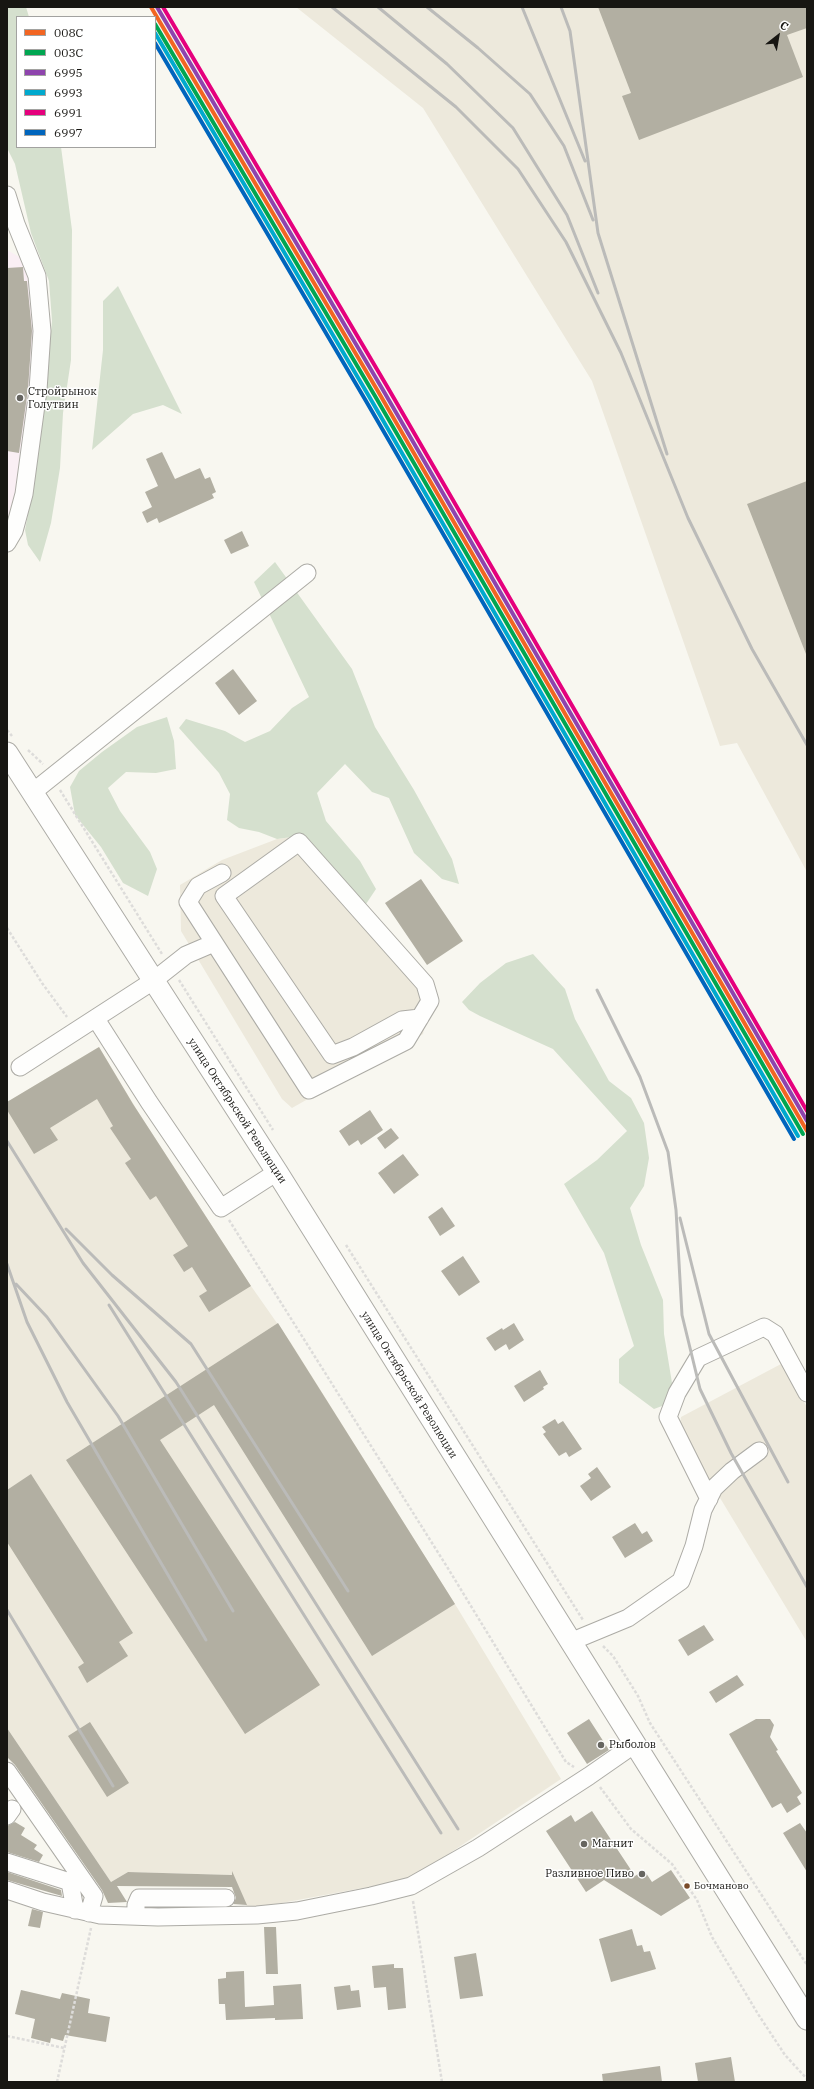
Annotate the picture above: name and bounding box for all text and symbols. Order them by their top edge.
legend [16,16,156,148]
north arrow [758,16,798,56]
text: С [777,18,791,34]
text: 008С [54,25,83,40]
text: 003С [54,45,83,60]
text: 6995 [54,65,83,80]
text: 6993 [54,85,83,100]
text: 6991 [54,105,83,120]
text: 6997 [54,125,83,140]
place label: Стройрынок Голутвин [28,385,97,411]
marker: Стройрынок Голутвин [15,393,25,403]
street label: улица Октябрьской Революции [185,1036,289,1186]
street label: улица Октябрьской Революции [358,1309,460,1461]
place label: Рыболов [609,1738,656,1752]
marker: Рыболов [596,1740,606,1750]
place label: Магнит [592,1837,633,1851]
marker: Магнит [579,1839,589,1849]
place label: Разливное Пиво [545,1867,634,1881]
marker: Разливное Пиво [637,1869,647,1879]
place label: Бочманово [694,1880,749,1892]
marker: Бочманово [682,1881,692,1891]

